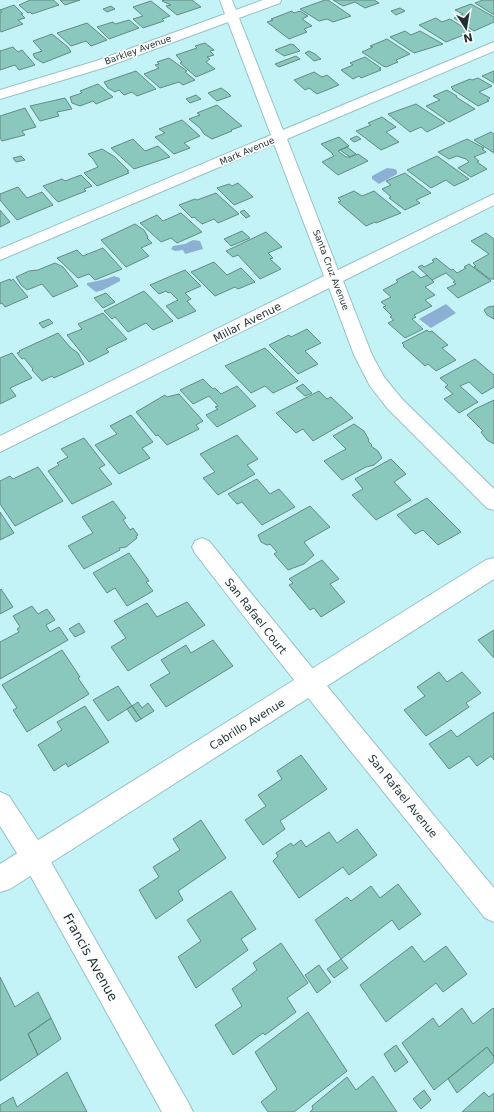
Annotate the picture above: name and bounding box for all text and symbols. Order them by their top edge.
north arrow [446,8,486,48]
text: N [462,30,474,45]
street label: Barkley Avenue [103,33,173,67]
street label: Mark Avenue [218,135,276,167]
street label: Santa Cruz Avenue [311,228,351,312]
street label: Millar Avenue [211,300,283,345]
street label: San Rafael Court [222,576,290,657]
street label: Cabrillo Avenue [207,696,287,753]
street label: San Rafael Avenue [365,752,440,841]
street label: Francis Avenue [60,911,121,1004]

